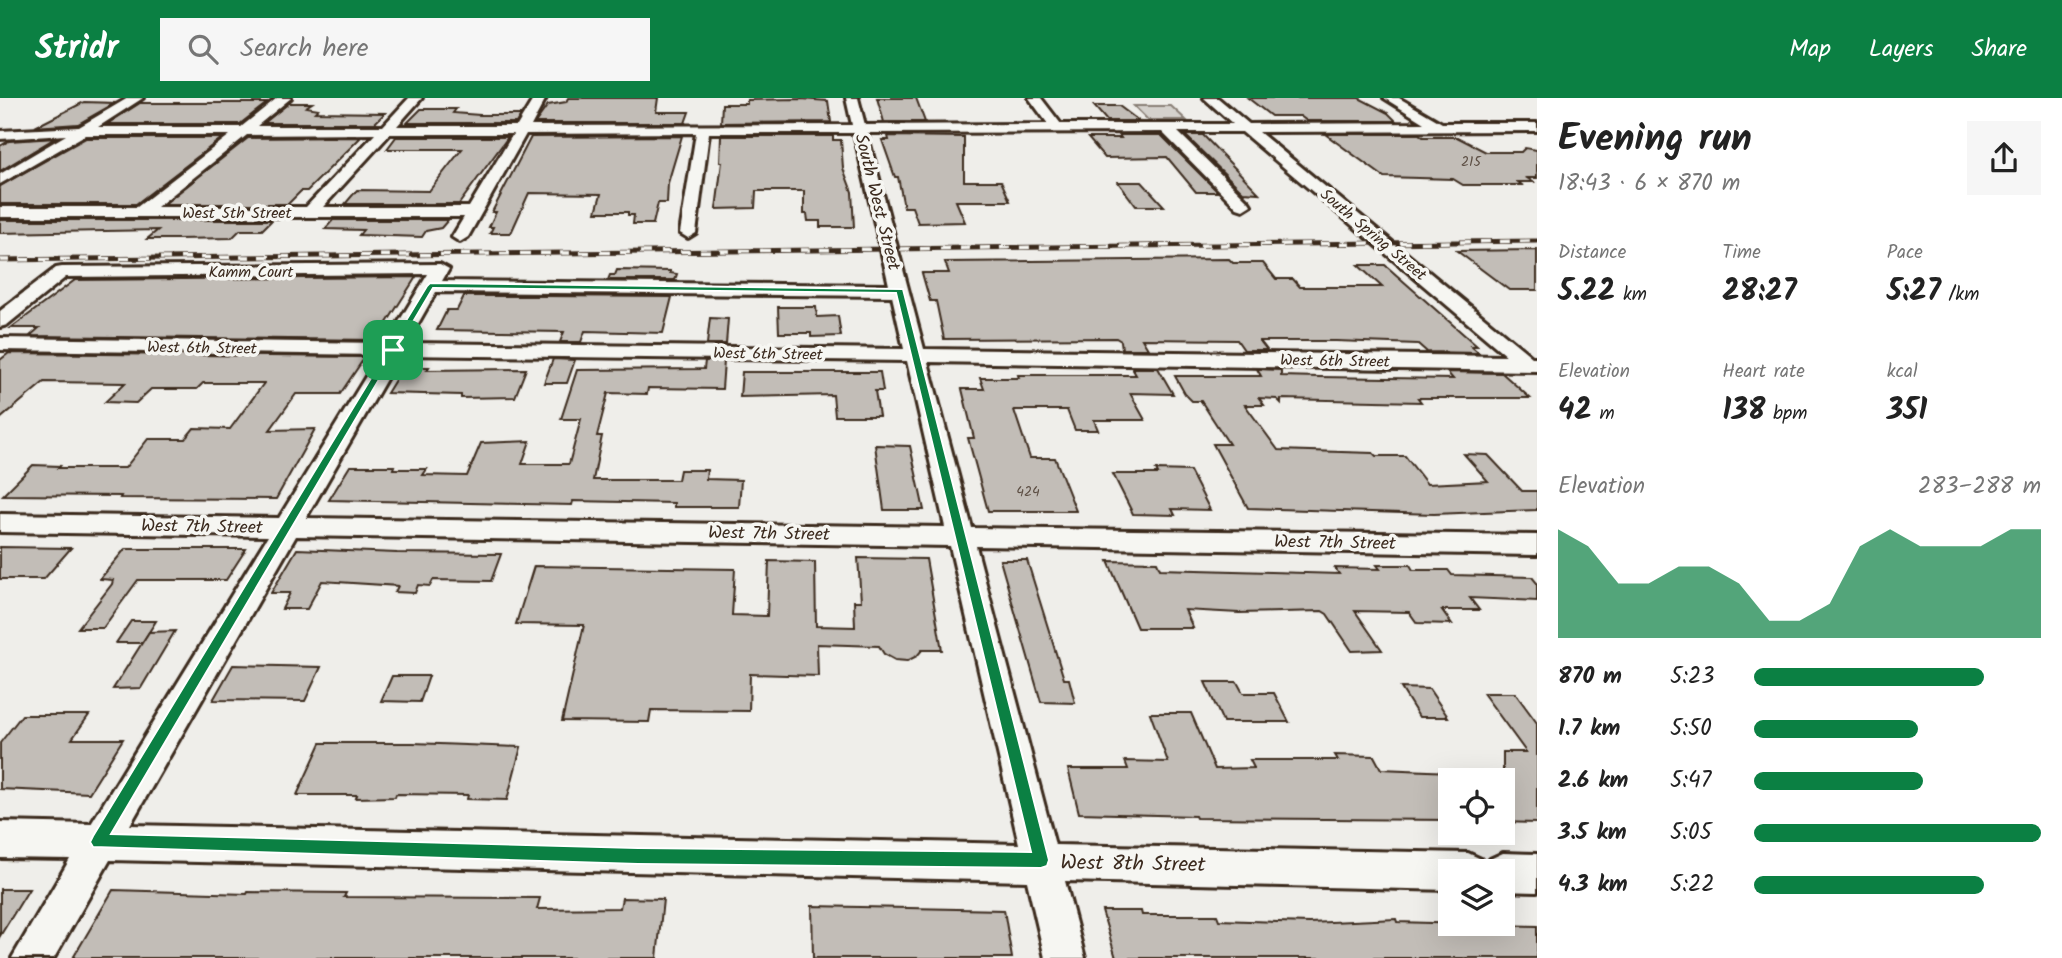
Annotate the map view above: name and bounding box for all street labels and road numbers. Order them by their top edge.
street label: South West Street [846,131,908,275]
street label: South Spring Street [1314,183,1433,288]
street label: West 5th Street [182,201,293,226]
street label: Kamm Court [209,260,294,285]
street label: West 6th Street [147,335,258,362]
street label: West 6th Street [713,341,824,368]
street label: West 6th Street [1280,348,1391,375]
street label: West 7th Street [141,512,264,543]
street label: West 7th Street [708,519,831,550]
street label: West 7th Street [1274,528,1397,559]
street label: West 8th Street [1060,847,1207,882]

